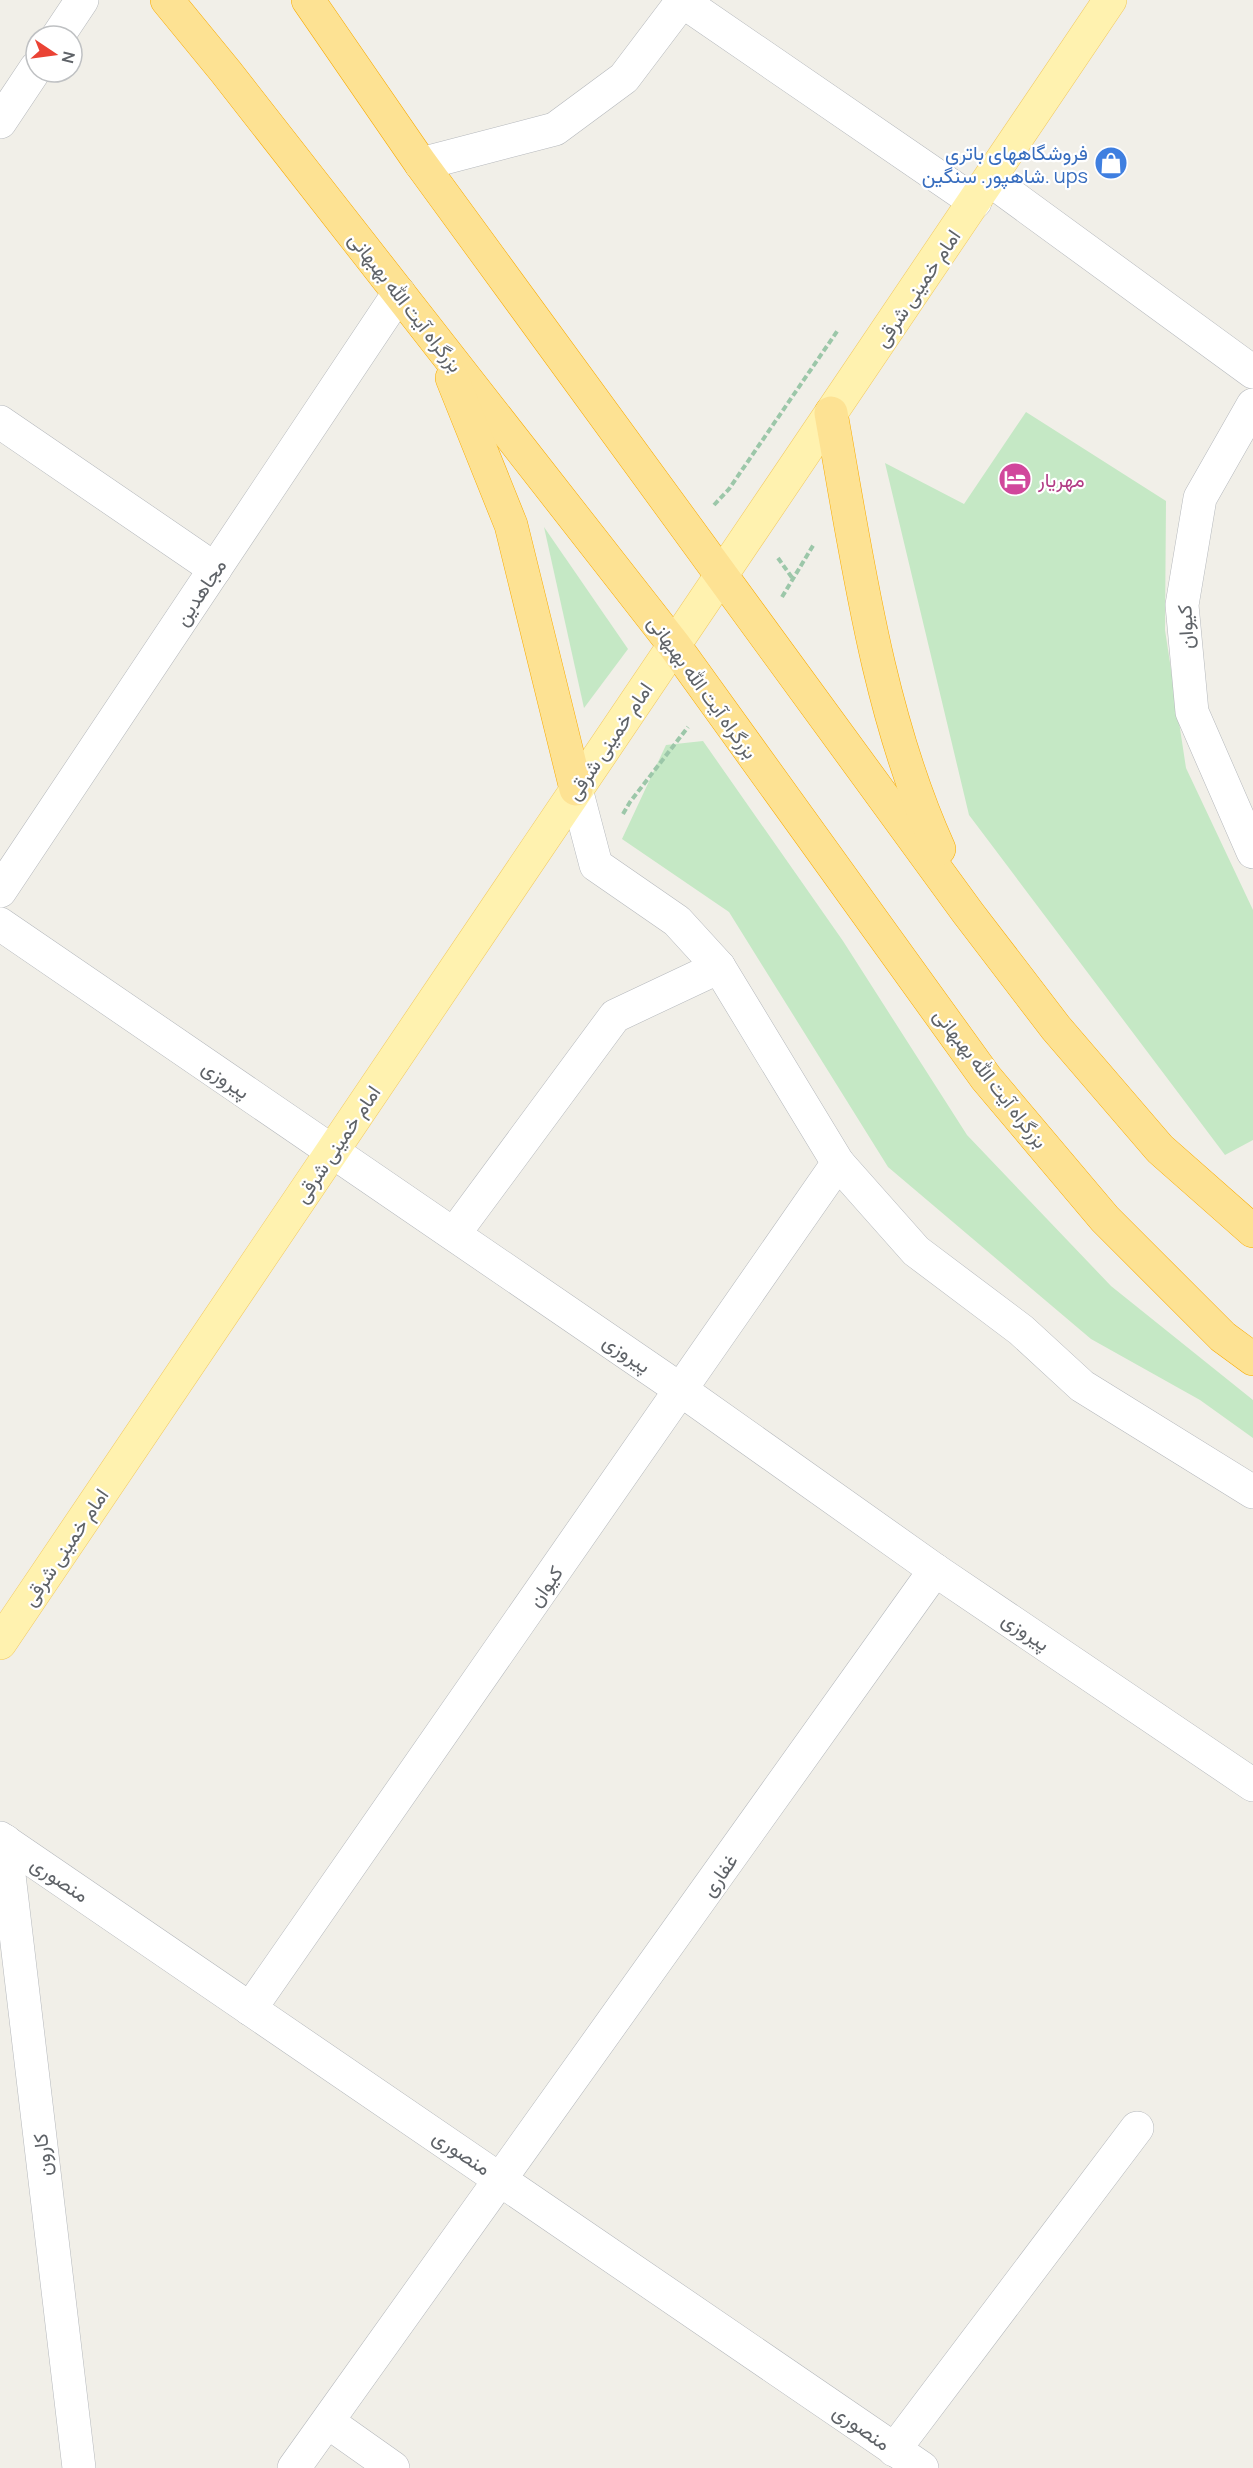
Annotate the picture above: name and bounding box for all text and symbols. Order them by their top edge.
north arrow [24,24,84,84]
text: N [57,49,81,65]
place label: فروشگاههای باتری شاهپور. سنگین. ups [922,139,1088,190]
shop icon: فروشگاههای باتری شاهپور. سنگین. ups [1093,145,1129,181]
street label: امام خمینی شرقی [868,224,966,352]
street label: بزرگراه آیت الله بهبهانی [343,226,469,378]
hotel icon: مهریار [997,461,1033,497]
place label: مهریار [1037,466,1085,493]
street label: مجاهدین [168,553,232,631]
street label: کیوان [1170,604,1200,650]
street label: بزرگراه آیت الله بهبهانی [642,610,764,764]
street label: امام خمینی شرقی [560,677,658,805]
street label: بزرگراه آیت الله بهبهانی [928,1002,1054,1154]
street label: پیروزی [196,1053,255,1106]
street label: امام خمینی شرقی [288,1080,386,1208]
street label: پیروزی [597,1327,656,1380]
street label: امام خمینی شرقی [16,1483,114,1611]
street label: کیوان [521,1560,569,1612]
street label: پیروزی [996,1605,1055,1658]
street label: غفاری [695,1848,743,1902]
street label: منصوری [26,1850,94,1908]
street label: منصوری [428,2123,496,2181]
street label: کارون [26,2132,58,2178]
street label: منصوری [828,2397,896,2457]

